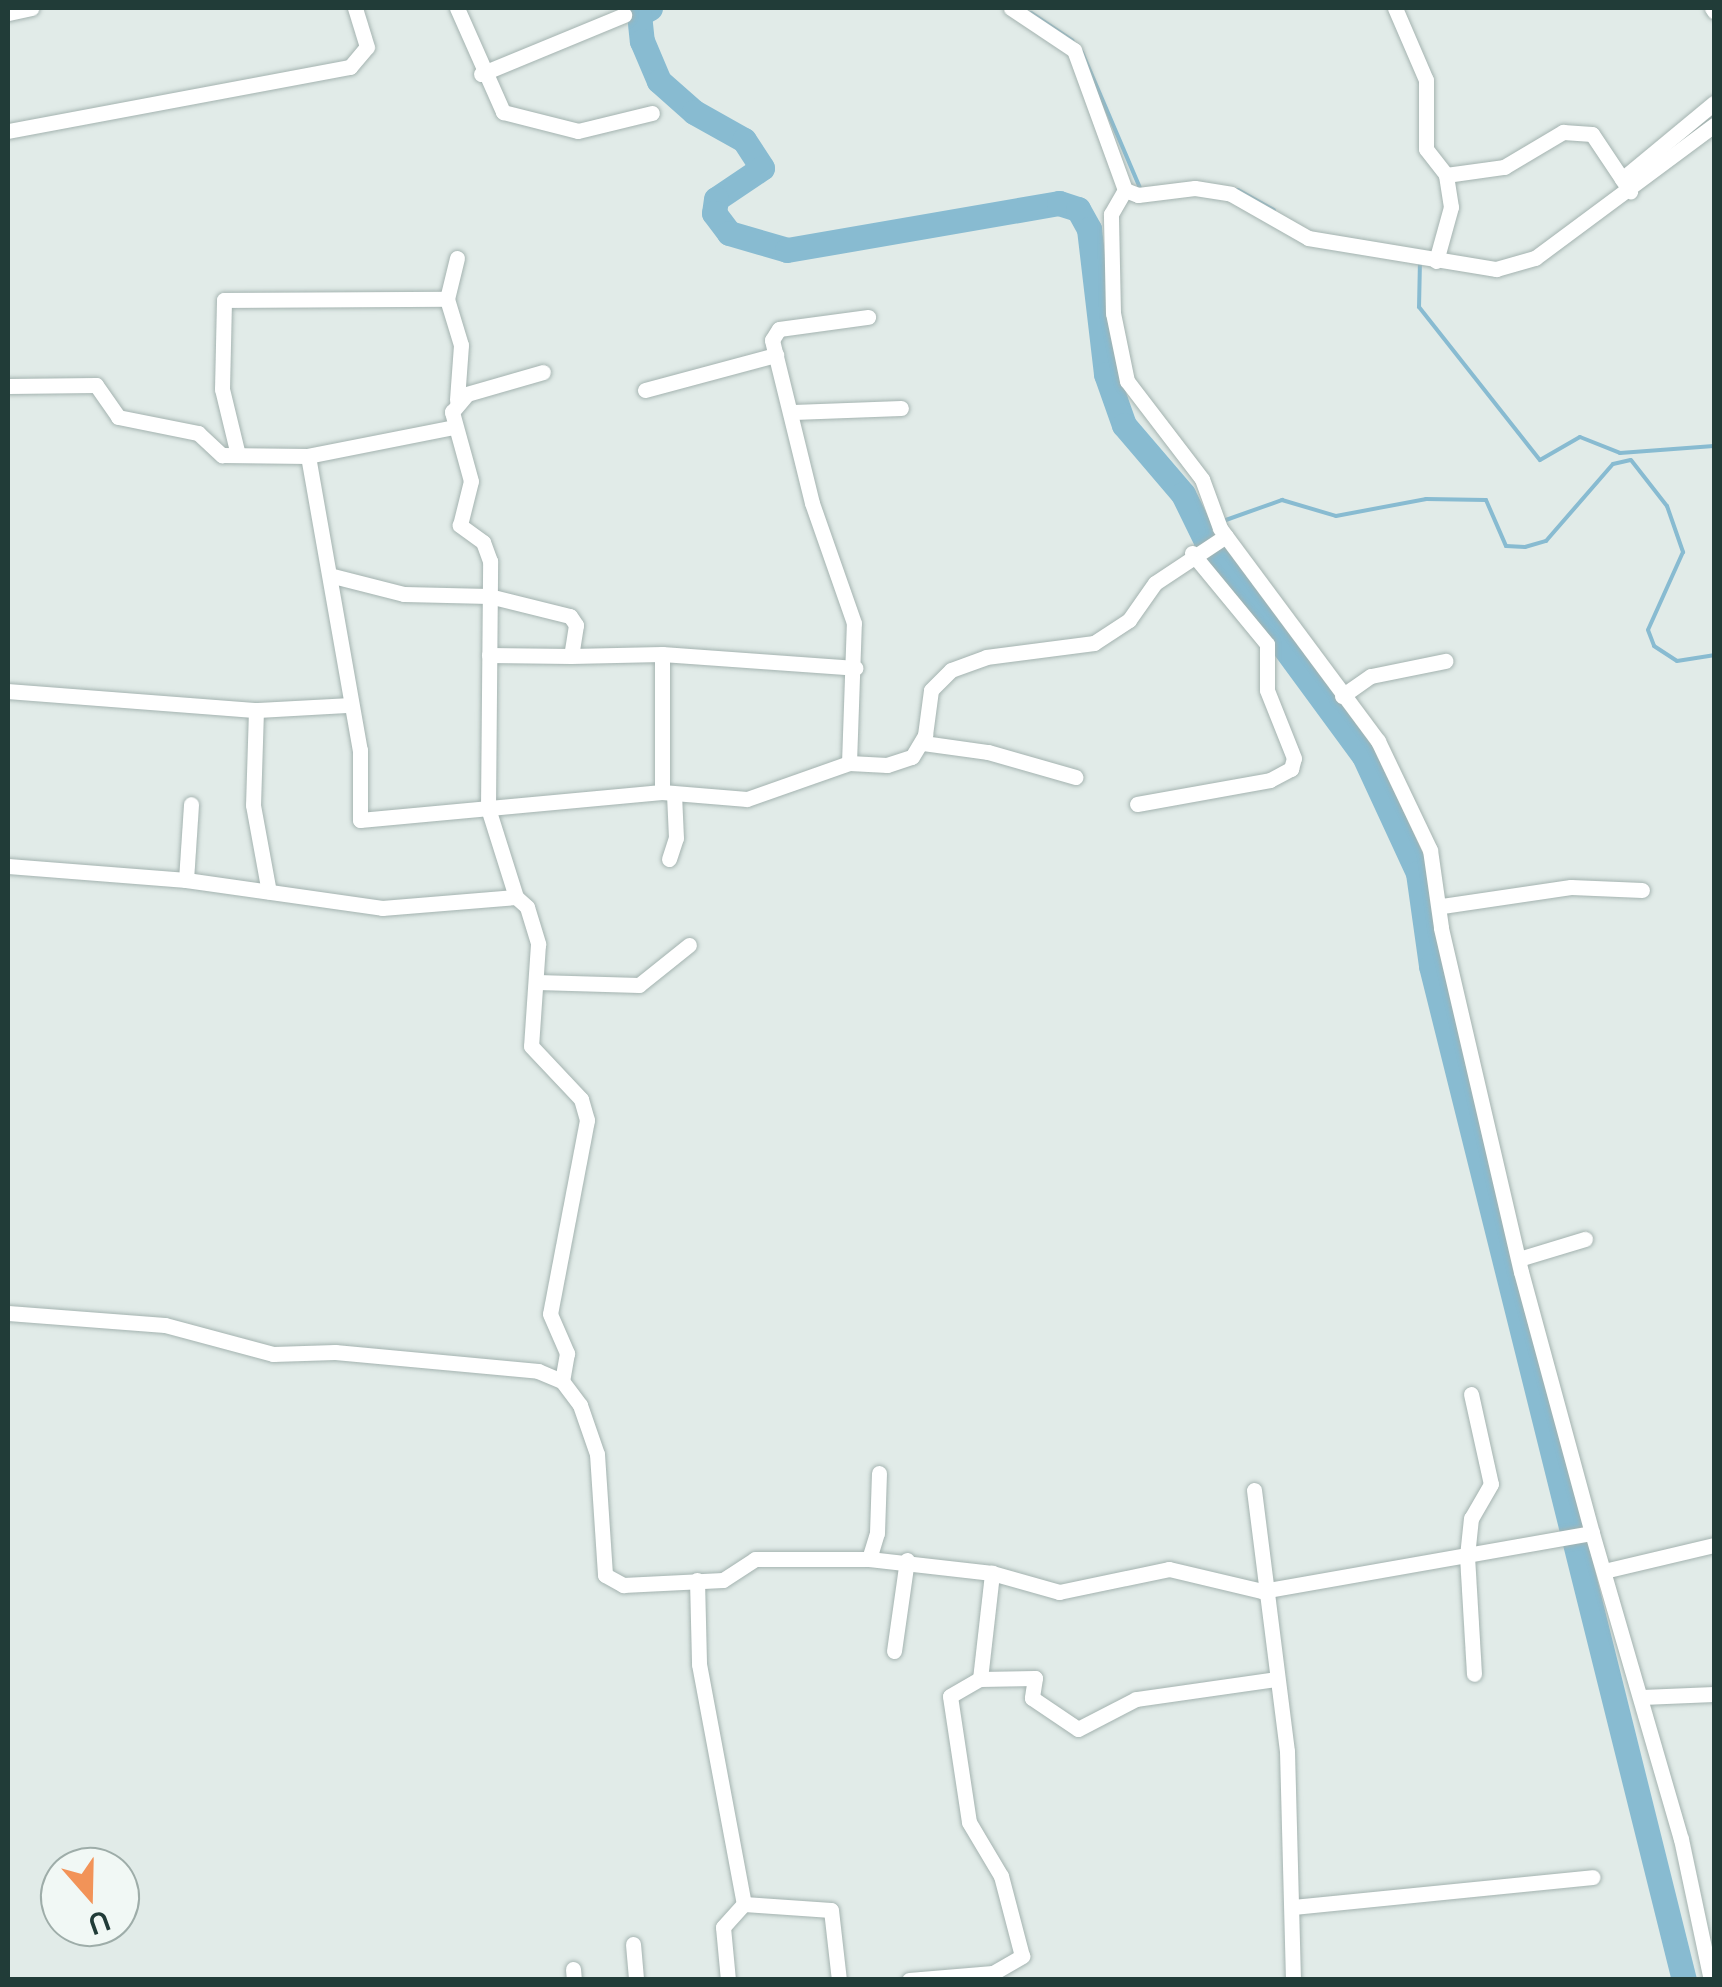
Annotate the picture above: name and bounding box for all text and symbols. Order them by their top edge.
north arrow [40,1847,140,1947]
text: U [84,1904,115,1943]

